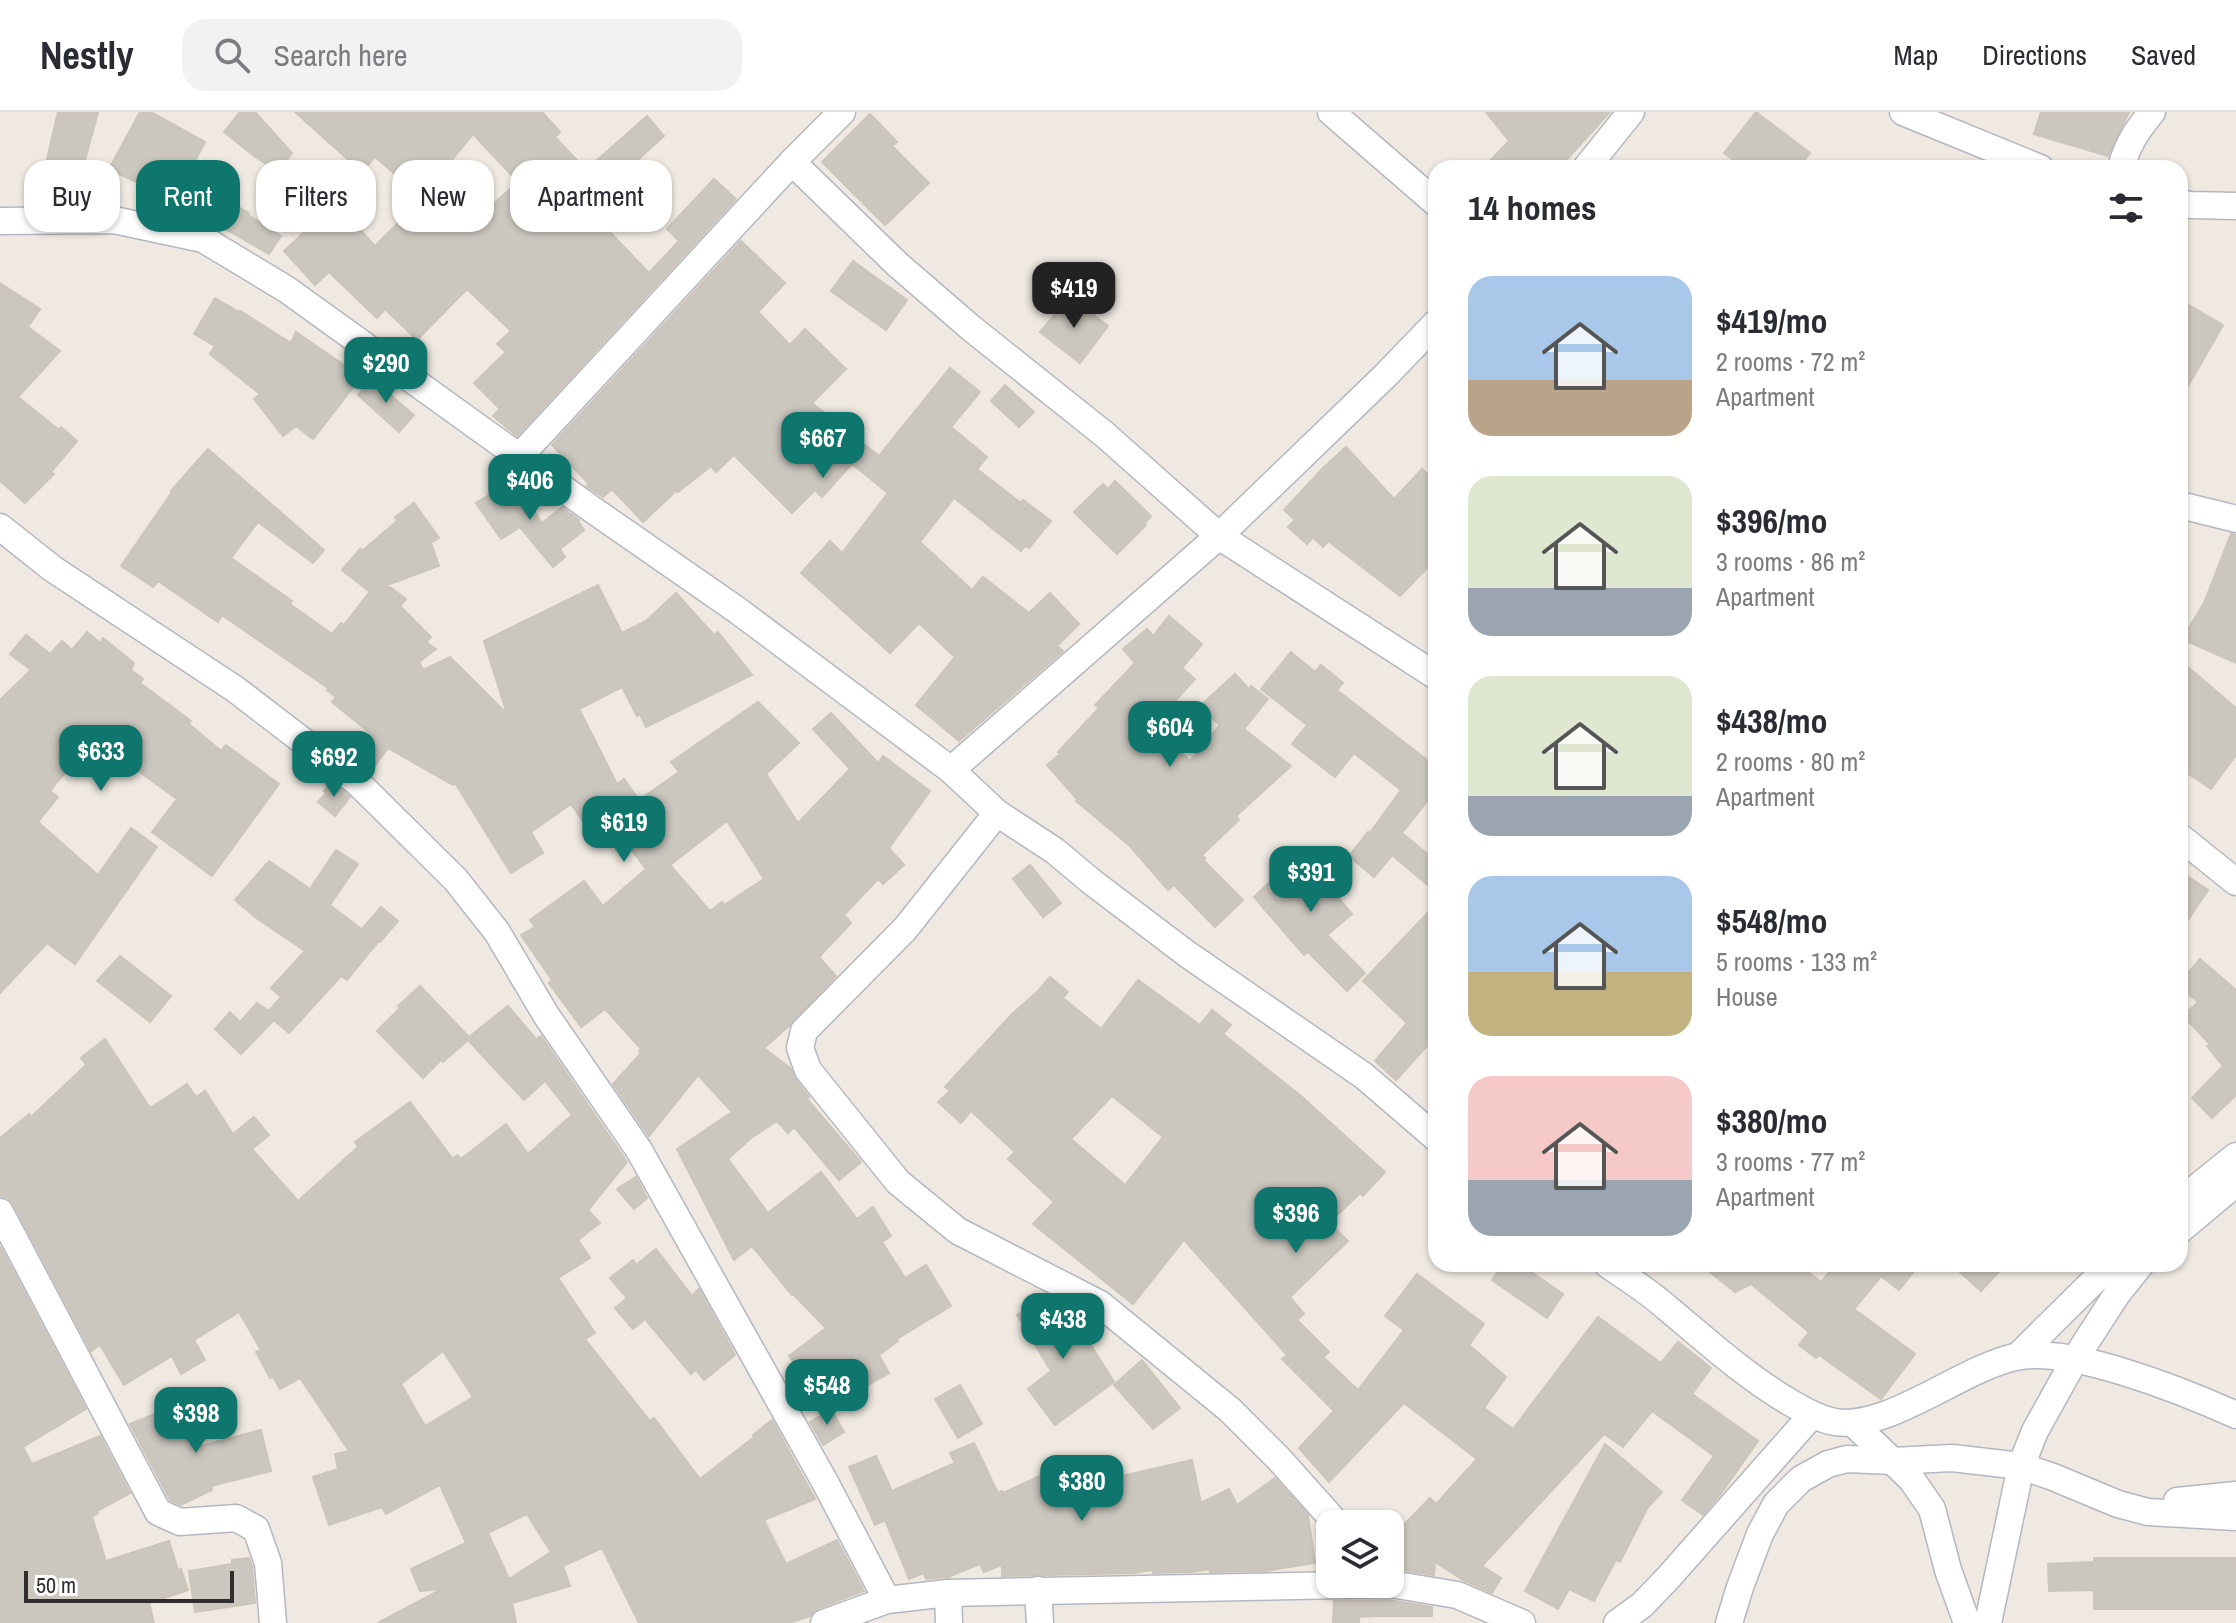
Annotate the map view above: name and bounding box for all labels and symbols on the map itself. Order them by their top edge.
pin: $419 [1027,262,1121,330]
pin: $290 [339,337,433,405]
pin: $667 [776,412,870,480]
pin: $406 [483,454,577,522]
pin: $604 [1123,701,1217,769]
pin: $633 [54,725,148,793]
pin: $692 [287,731,381,799]
pin: $619 [577,796,671,864]
pin: $391 [1264,846,1358,914]
pin: $396 [1249,1187,1343,1255]
pin: $438 [1016,1293,1110,1361]
pin: $548 [780,1359,874,1427]
pin: $398 [149,1387,243,1455]
pin: $380 [1035,1455,1129,1523]
scale bar [24,1567,234,1603]

